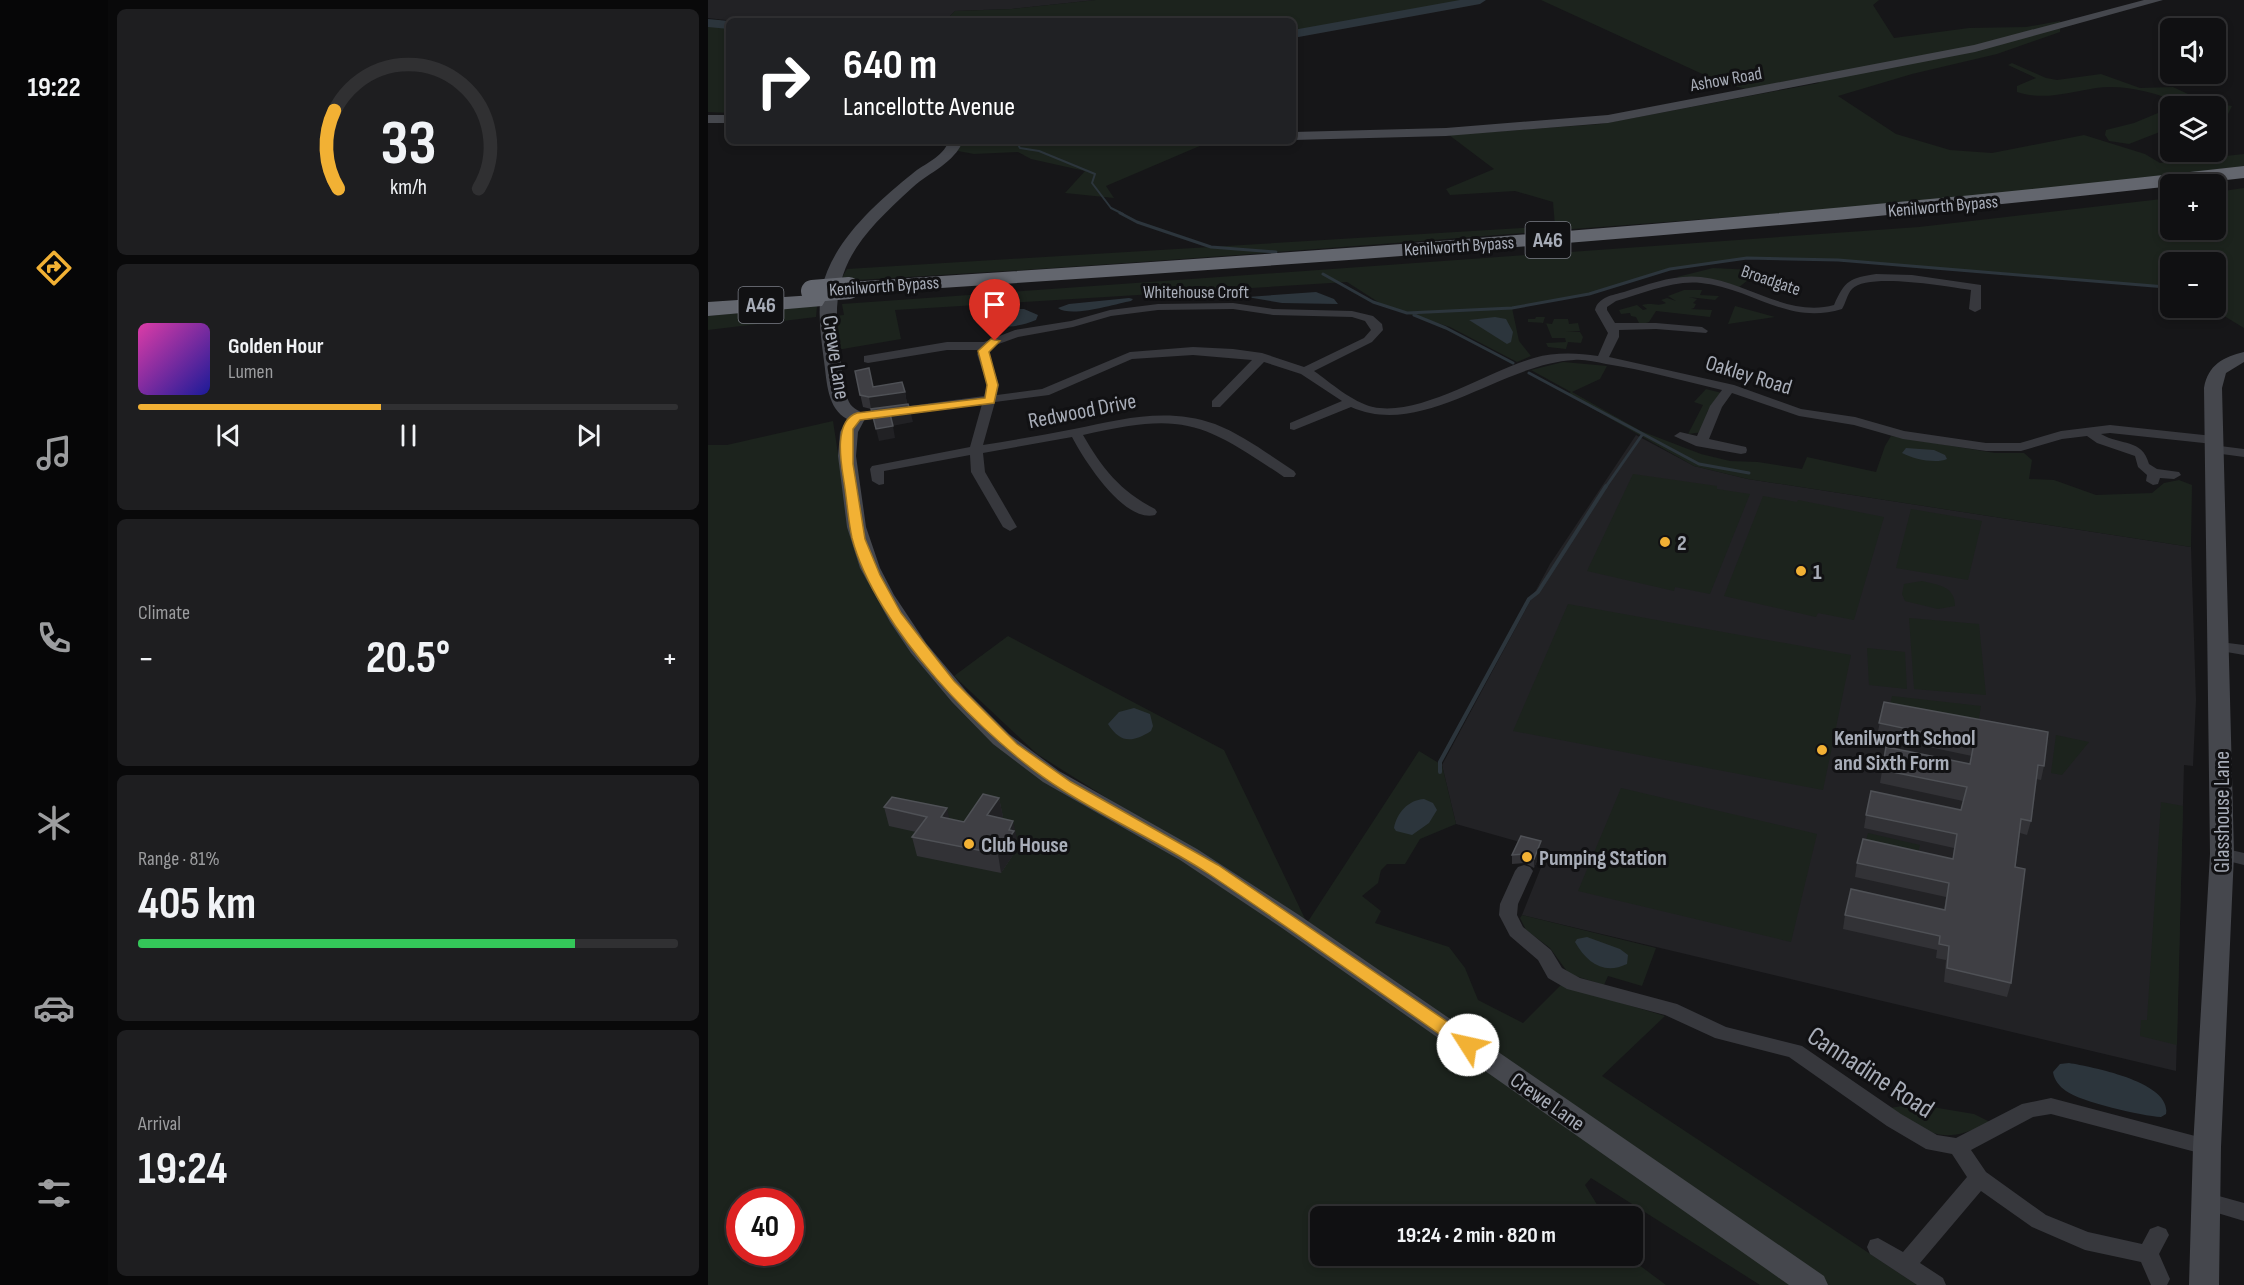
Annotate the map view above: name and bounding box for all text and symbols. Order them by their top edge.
map controls [2160,18,2226,318]
button: sound [2160,18,2226,84]
text: 640 m [843,40,937,91]
icon: right [744,42,822,120]
street label: Ashow Road [1688,63,1764,96]
text: 19:22 [27,72,81,104]
text: Lancellotte Avenue [843,91,1015,123]
button: layers [2160,96,2226,162]
text: 33 [380,107,436,182]
button: + [2160,174,2226,240]
text: km/h [389,175,427,200]
street label: Kenilworth Bypass [1887,191,1999,222]
road number: A46 [1526,222,1570,258]
street label: Kenilworth Bypass [1403,232,1515,261]
icon: directions [33,247,75,289]
button: − [2160,252,2226,318]
street label: Broadgate [1738,261,1803,300]
street label: Kenilworth Bypass [828,272,940,301]
pin [969,279,1020,341]
street label: Whitehouse Croft [1143,282,1250,303]
road number: A46 [739,287,784,323]
icon: arrive [978,288,1011,321]
street label: Crewe Lane [816,313,855,401]
text: Golden Hour [228,333,324,360]
street label: Oakley Road [1702,350,1795,401]
text: Lumen [228,360,273,384]
street label: Redwood Drive [1026,388,1139,435]
icon: previous [212,419,245,452]
icon: pause [392,419,425,452]
icon: next [572,419,605,452]
icon: music [33,432,75,474]
place label: 2 [1677,530,1687,557]
marker: 2 [1658,535,1672,549]
place label: 1 [1813,559,1822,586]
marker: 1 [1794,564,1808,578]
text: Climate [138,601,190,625]
icon: phone [33,617,75,659]
text: 20.5° [366,631,450,686]
text: − [138,639,154,679]
text: + [662,639,678,679]
place label: Kenilworth School and Sixth Form [1834,725,1976,777]
marker: Kenilworth School and Sixth Form [1815,743,1829,757]
street label: Glasshouse Lane [2209,751,2236,873]
icon: climate [33,802,75,844]
place label: Club House [981,832,1068,859]
marker: Club House [962,837,976,851]
place label: Pumping Station [1539,845,1667,872]
text: Range · 81% [138,847,220,871]
marker: Pumping Station [1520,850,1534,864]
text: 405 km [138,877,256,932]
icon: car [33,987,75,1029]
position arrow [1436,1013,1500,1077]
street label: Cannadine Road [1801,1020,1940,1126]
street label: Crewe Lane [1505,1067,1590,1138]
text: Arrival [138,1112,181,1136]
text: 19:24 [138,1142,227,1197]
icon: filters [33,1172,75,1214]
speed limit sign: 40 [726,1188,804,1266]
text: 19:24 · 2 min · 820 m [1397,1222,1556,1249]

